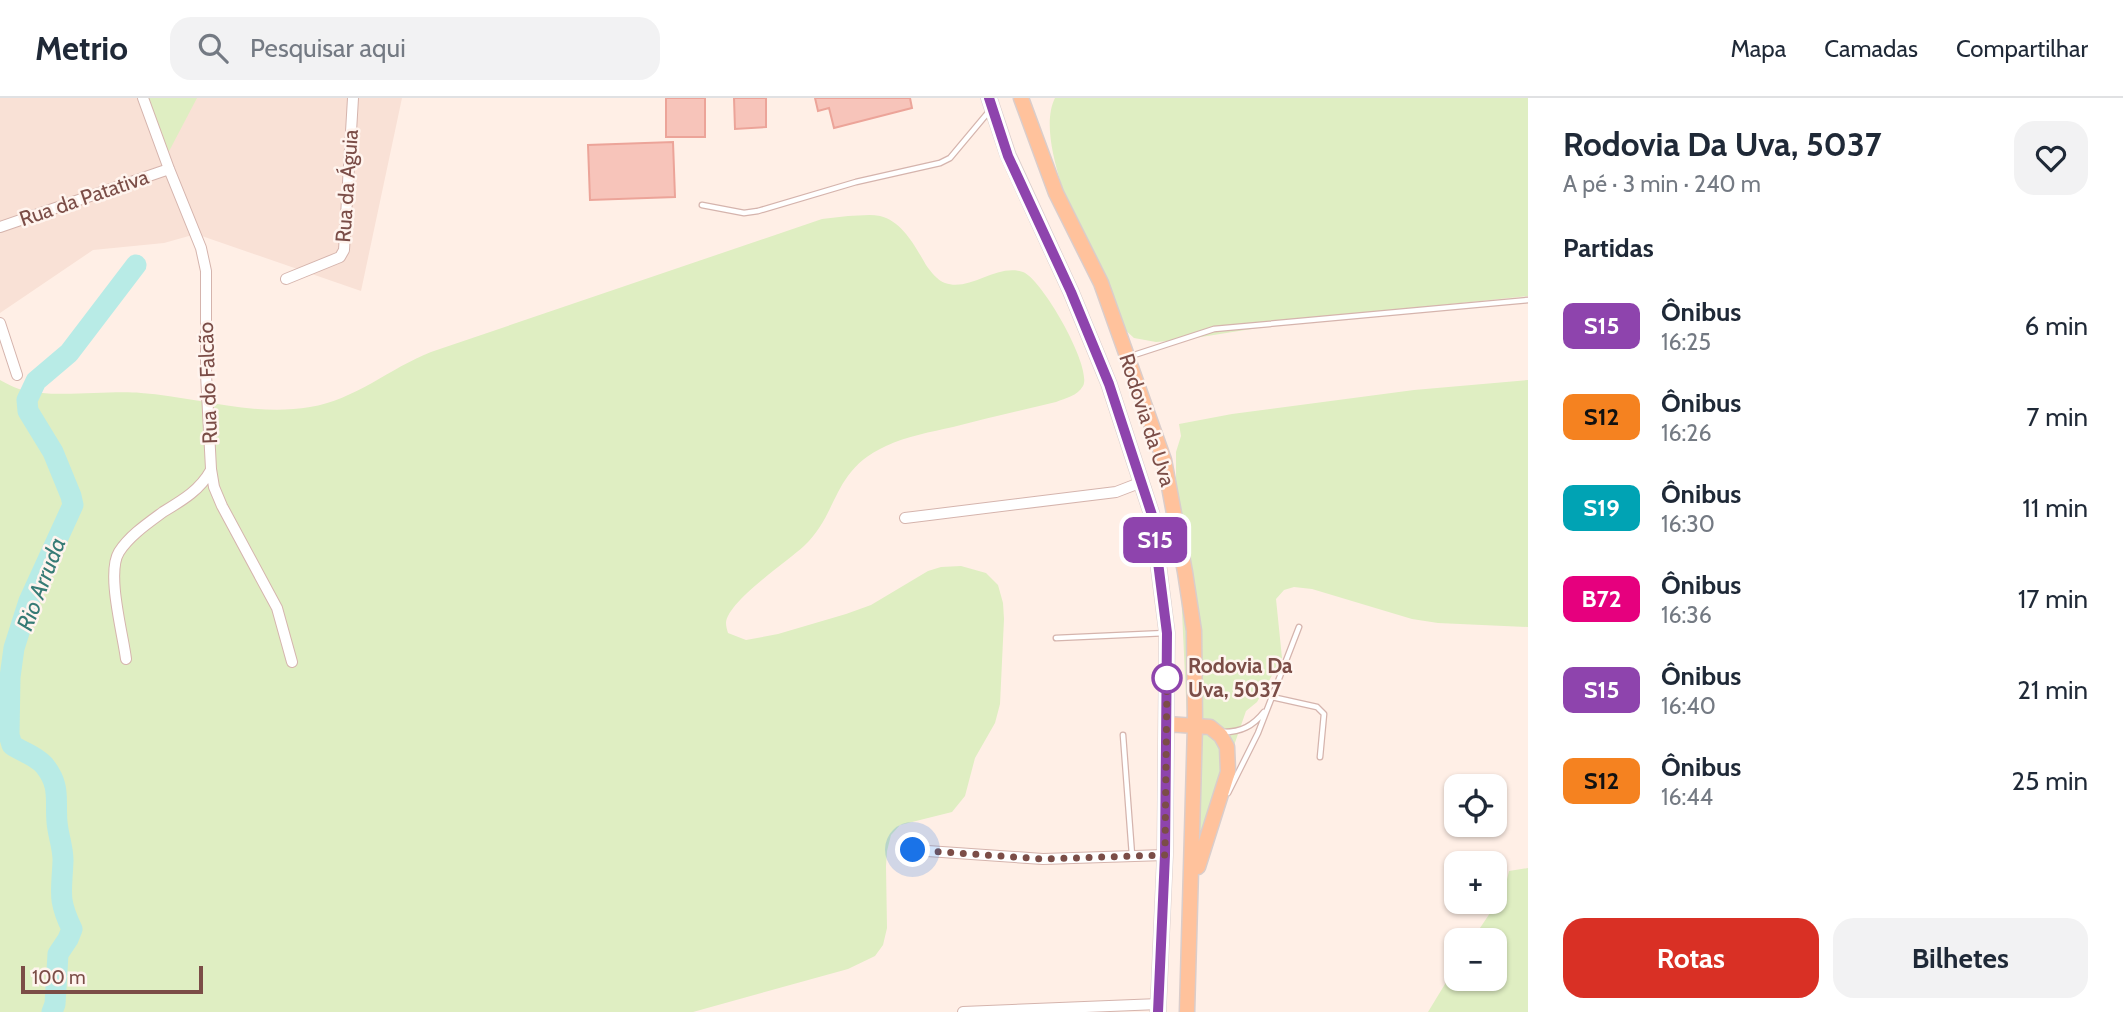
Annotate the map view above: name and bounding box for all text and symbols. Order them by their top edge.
search box [170,17,660,80]
text: Metrio [35,28,128,68]
icon: search [194,29,232,67]
text: Pesquisar aqui [250,32,406,64]
text: Mapa [1730,34,1786,63]
text: Camadas [1824,34,1918,63]
text: Compartilhar [1956,34,2088,63]
button: heart [2014,121,2088,195]
text: Rodovia Da Uva, 5037 [1563,124,1882,164]
street label: Rua da Águia [330,129,363,243]
street label: Rua da Patativa [16,164,152,231]
text: A pé · 3 min · 240 m [1563,170,1761,198]
text: Partidas [1563,232,1654,264]
text: Ônibus [1661,296,1741,328]
text: 6 min [2025,310,2088,342]
text: S15 [1584,311,1619,340]
street label: Rua do Falcão [193,322,222,444]
text: 16:25 [1661,328,1711,356]
street label: Rodovia da Uva [1114,350,1181,489]
text: Ônibus [1661,387,1741,419]
text: 7 min [2026,401,2088,433]
text: S12 [1584,402,1619,431]
text: 16:26 [1661,419,1711,447]
text: Ônibus [1661,478,1741,510]
text: 11 min [2022,492,2088,524]
text: S19 [1583,493,1620,522]
text: 16:30 [1661,510,1715,538]
line badge: S15 [1115,517,1195,563]
text: S15 [1137,525,1173,554]
water label: Rio Arruda [11,534,71,634]
text: Ônibus [1661,569,1741,601]
text: 17 min [2018,583,2088,615]
text: B72 [1582,584,1621,613]
text: 16:36 [1661,601,1712,629]
place label: Rodovia Da Uva, 5037 [1188,653,1293,702]
text: Ônibus [1661,660,1741,692]
marker: Rodovia Da Uva, 5037 [1152,663,1182,693]
text: 21 min [2017,674,2088,706]
text: S15 [1584,675,1619,704]
text: 16:40 [1661,692,1716,720]
text: Ônibus [1661,751,1741,783]
text: 25 min [2012,765,2088,797]
text: S12 [1584,766,1619,795]
map controls [1444,774,1507,991]
button: locate [1444,774,1507,837]
text: 16:44 [1661,783,1713,811]
your location [895,832,930,867]
button: + [1444,851,1507,914]
button: Rotas [1563,918,1819,998]
button: Bilhetes [1833,918,2088,998]
button: − [1444,928,1507,991]
scale bar [21,963,203,995]
text: 100 m [32,966,86,989]

